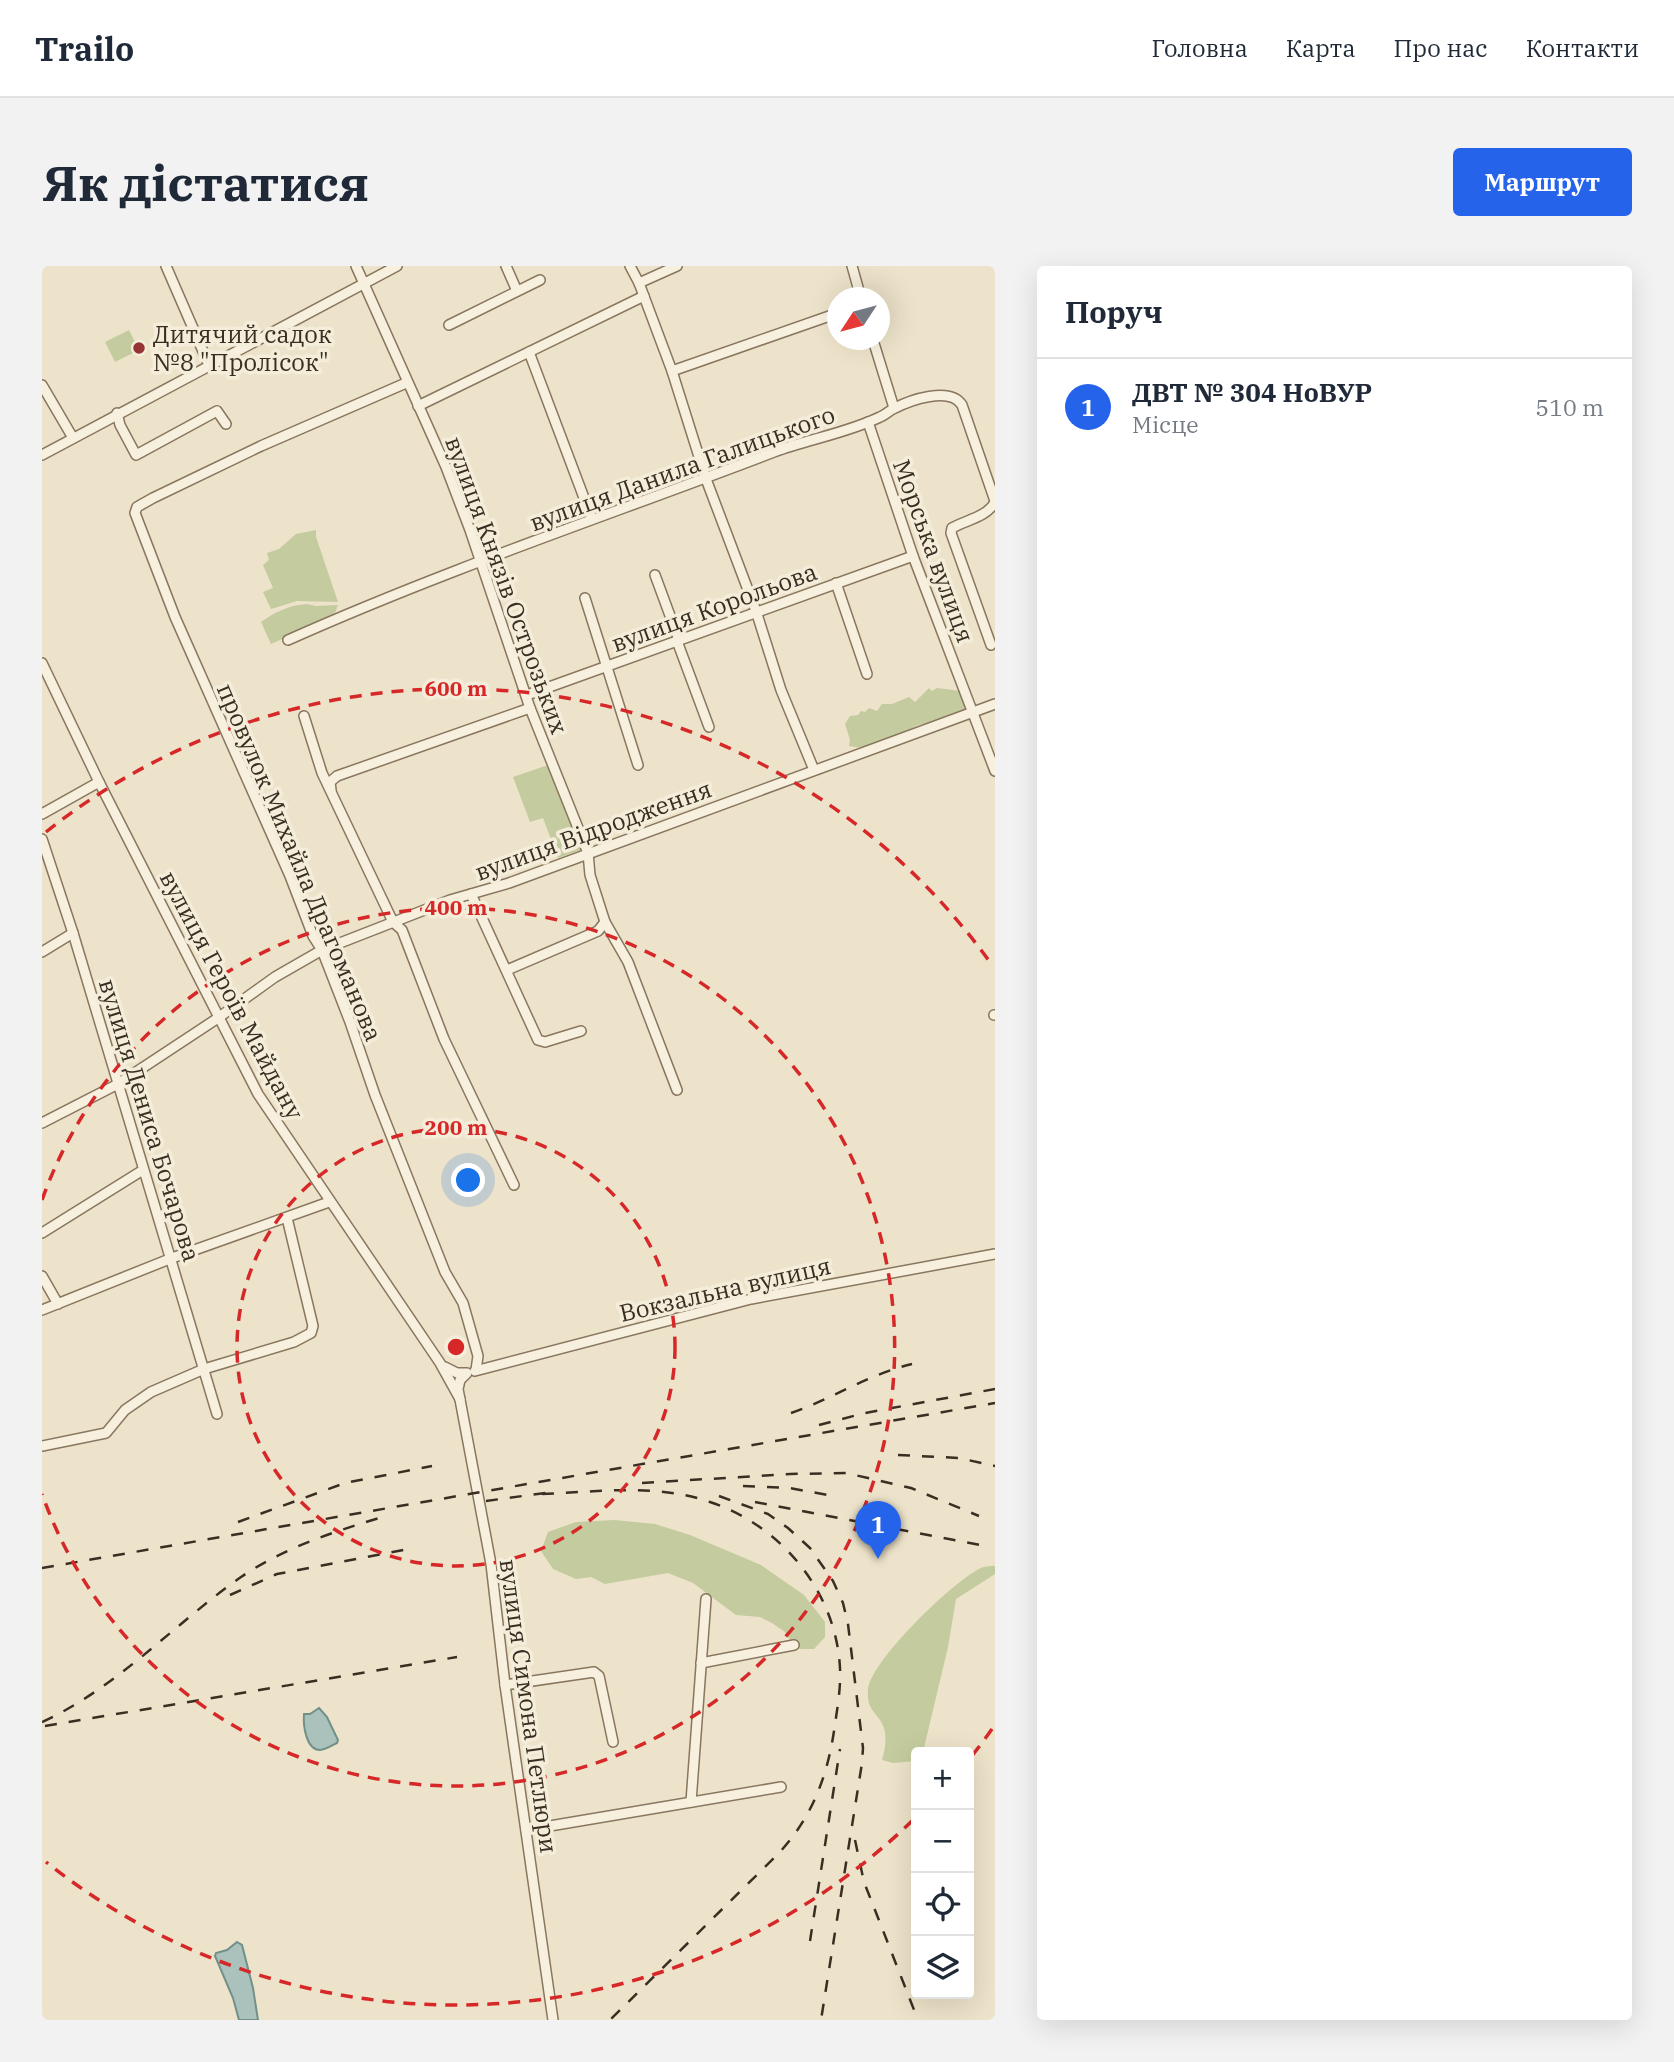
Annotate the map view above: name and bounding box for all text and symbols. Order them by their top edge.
text: Trailo [35,27,134,70]
text: Головна [1152,32,1248,64]
text: Карта [1286,32,1355,64]
text: Про нас [1393,32,1488,64]
text: Контакти [1526,32,1639,64]
button: Маршрут [1453,148,1632,216]
text: Як дістатися [42,151,369,214]
north arrow [827,287,890,350]
text: Поруч [1065,292,1162,331]
place label: Дитячий садок №8 "Пролісок" [153,318,332,378]
marker: Дитячий садок №8 "Пролісок" [131,340,147,356]
text: ДВТ № 304 НоВУР [1132,375,1372,409]
text: 1 [1081,392,1095,422]
text: 510 m [1535,392,1604,422]
street label: вулиця Данила Галицького [525,398,839,538]
text: Місце [1132,409,1199,439]
street label: вулиця Князів Острозьких [438,432,576,738]
street label: Морська вулиця [886,455,982,647]
street label: вулиця Корольова [607,555,821,659]
text: 600 m [424,674,488,702]
street label: провулок Михайла Драгоманова [210,678,390,1046]
street label: вулиця Відродження [470,772,716,888]
street label: вулиця Героїв Майдану [153,865,311,1125]
text: 400 m [424,893,488,921]
street label: вулиця Дениса Бочарова [92,975,208,1265]
text: 200 m [424,1113,488,1141]
your location [451,1163,485,1197]
street label: Вокзальна вулиця [616,1249,834,1329]
centre of rings [444,1335,468,1359]
pin: 1 [855,1501,901,1559]
street label: вулиця Симона Петлюри [493,1557,565,1855]
map controls [911,1747,974,1999]
button: + [911,1747,974,1810]
button: − [911,1810,974,1873]
button: locate [911,1873,974,1936]
button: layers [911,1936,974,1999]

